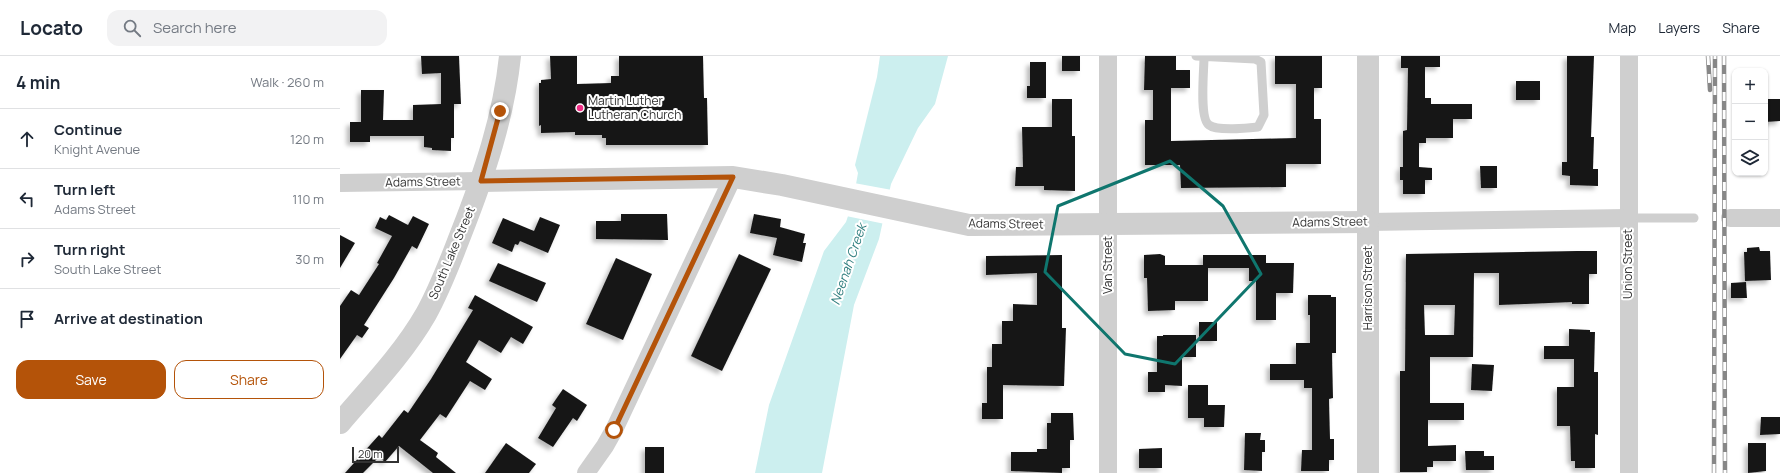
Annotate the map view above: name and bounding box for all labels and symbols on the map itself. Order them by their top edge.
place label: Martin Luther Lutheran Church [588,92,681,123]
route end [491,102,509,120]
marker: Martin Luther Lutheran Church [575,103,585,113]
street label: Adams Street [385,172,461,191]
street label: South Lake Street [424,204,479,302]
street label: Adams Street [1292,212,1368,231]
street label: Adams Street [968,214,1044,233]
water label: Neenah Creek [826,219,871,307]
street label: Union Street [1619,229,1636,299]
street label: Van Street [1099,236,1116,294]
street label: Harrison Street [1359,246,1376,330]
route start [605,421,623,439]
scale bar [352,445,399,464]

